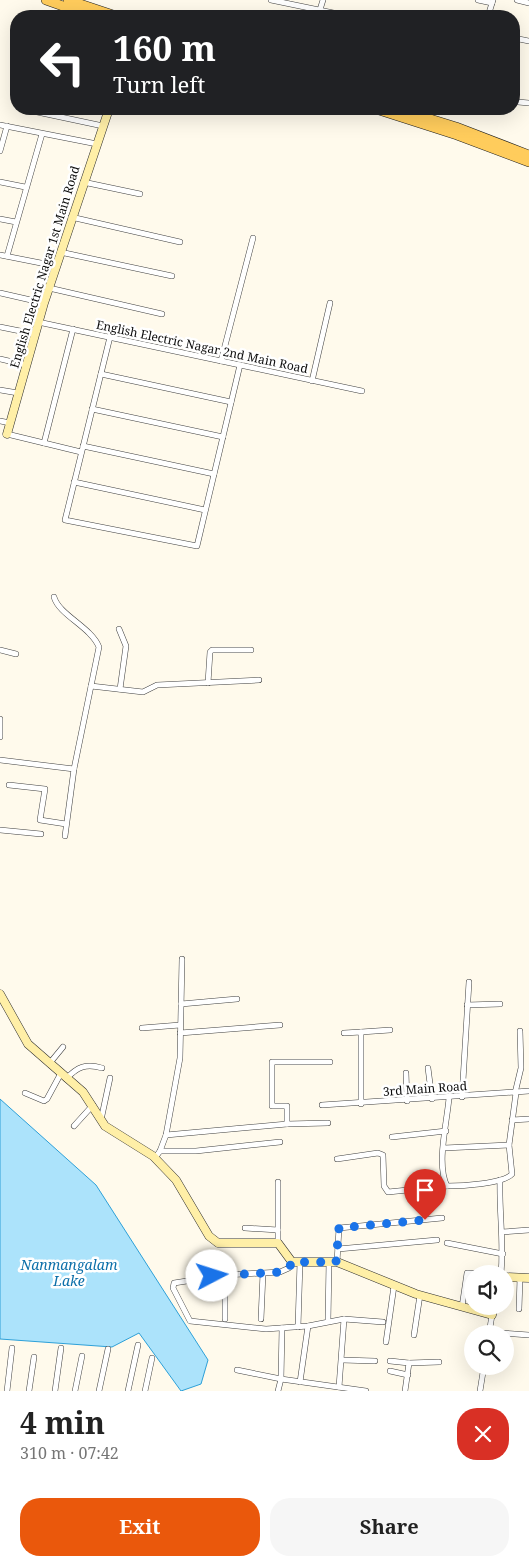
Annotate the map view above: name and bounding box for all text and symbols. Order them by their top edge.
text: 160 m [113,24,216,71]
icon: left [30,30,95,95]
text: Turn left [113,69,205,99]
street label: English Electric Nagar 1st Main Road [6,163,84,370]
street label: English Electric Nagar 2nd Main Road [95,316,310,377]
street label: 3rd Main Road [382,1077,468,1100]
pin [404,1169,446,1220]
icon: arrive [411,1176,439,1204]
position arrow [185,1249,237,1301]
water label: Nanmangalam Lake [19,1255,118,1290]
map controls [464,1265,514,1375]
button: sound [464,1265,514,1315]
button: search [464,1325,514,1375]
text: 4 min [20,1402,105,1443]
button: close [457,1408,509,1460]
text: 310 m · 07:42 [20,1442,119,1464]
button: Exit [20,1498,260,1556]
button: Share [270,1498,509,1556]

